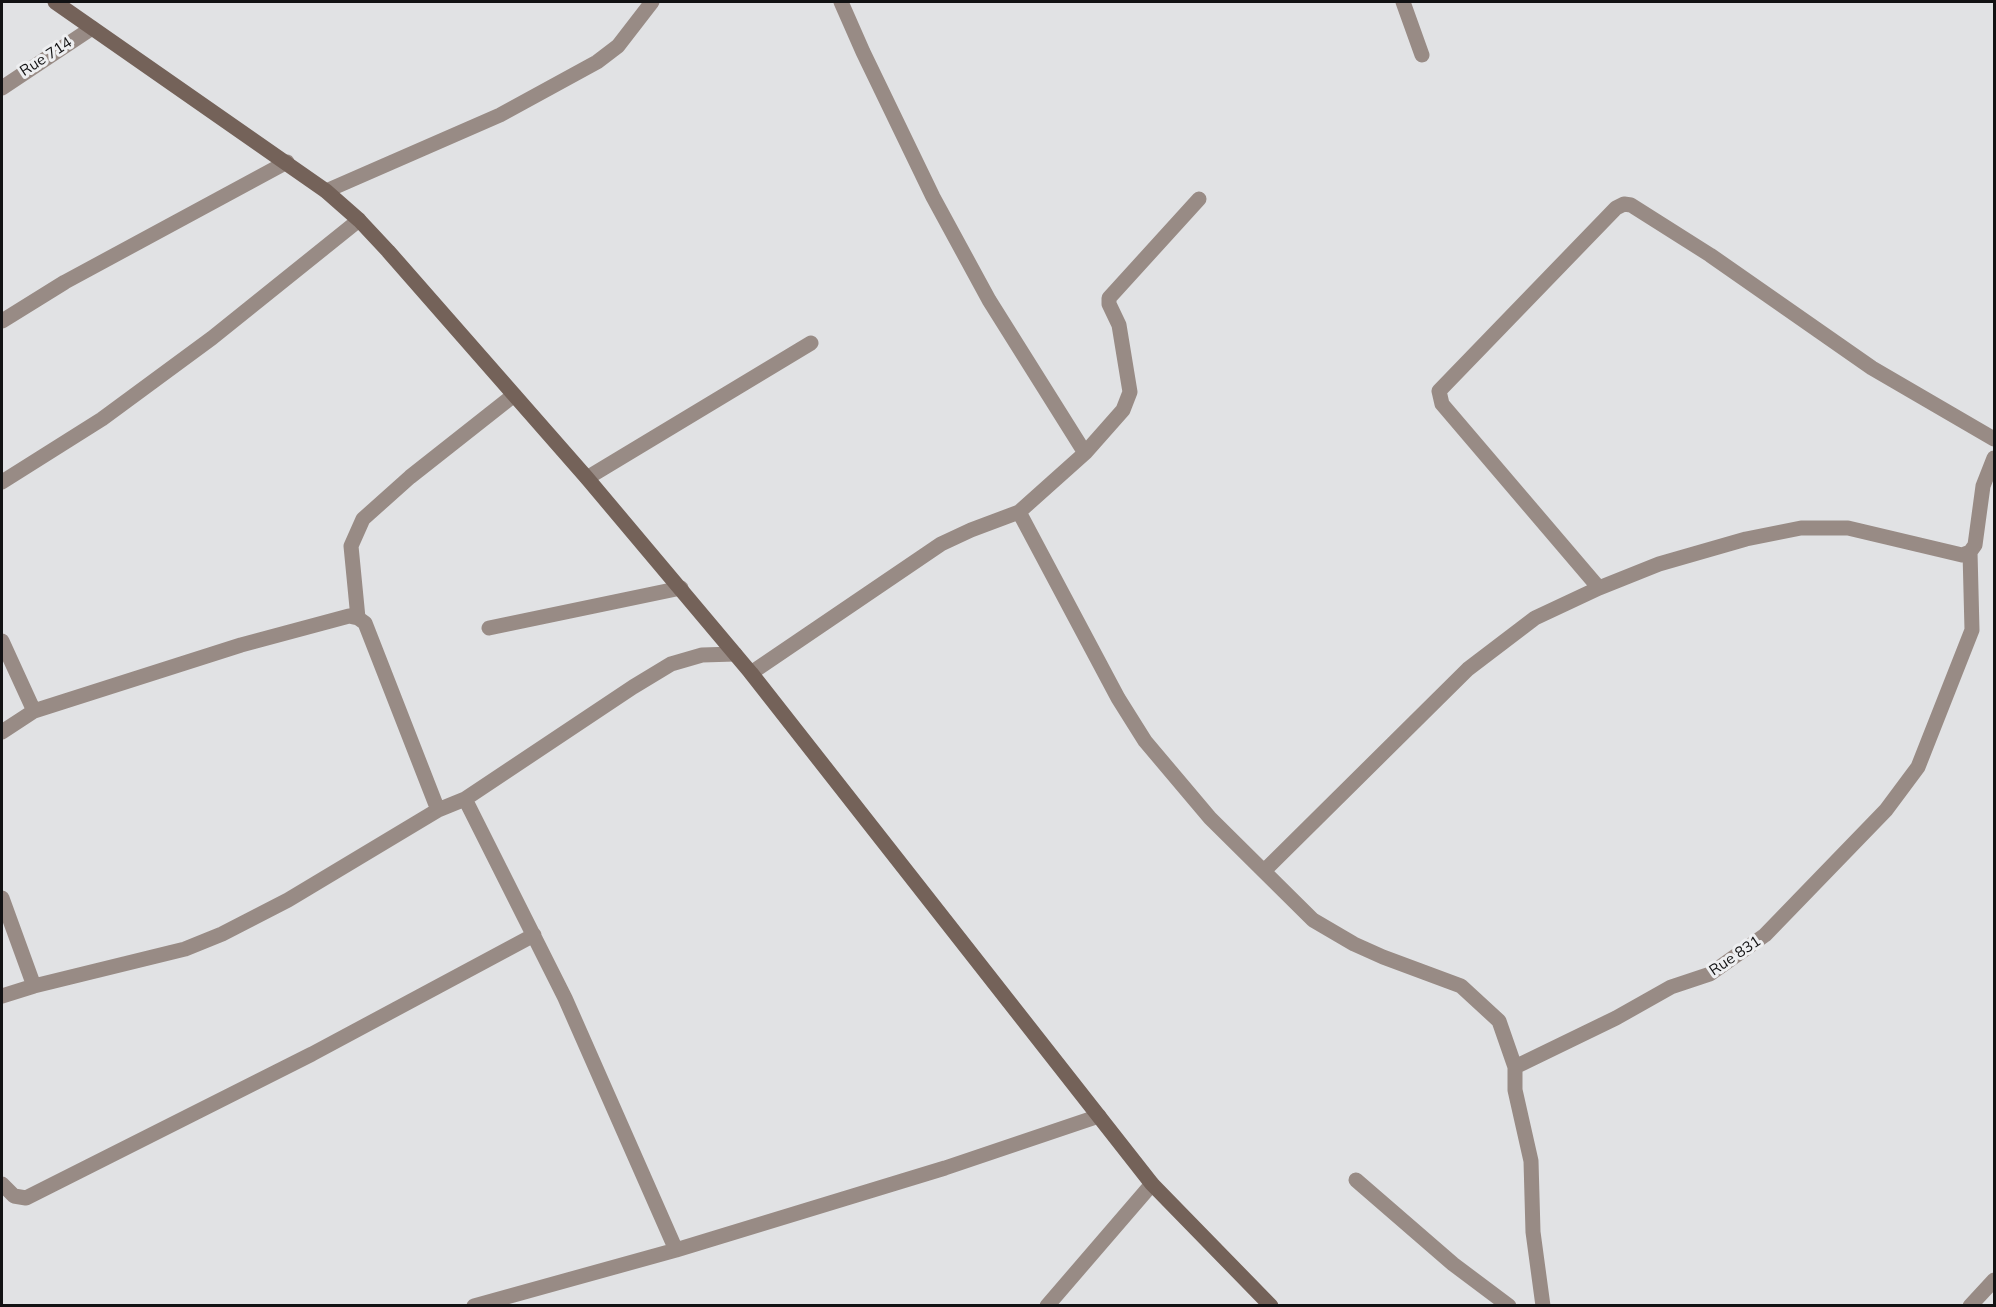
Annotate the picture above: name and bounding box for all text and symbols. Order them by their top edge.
street label: Rue 714 [17,34,75,80]
street label: Rue 831 [1706,932,1764,980]

